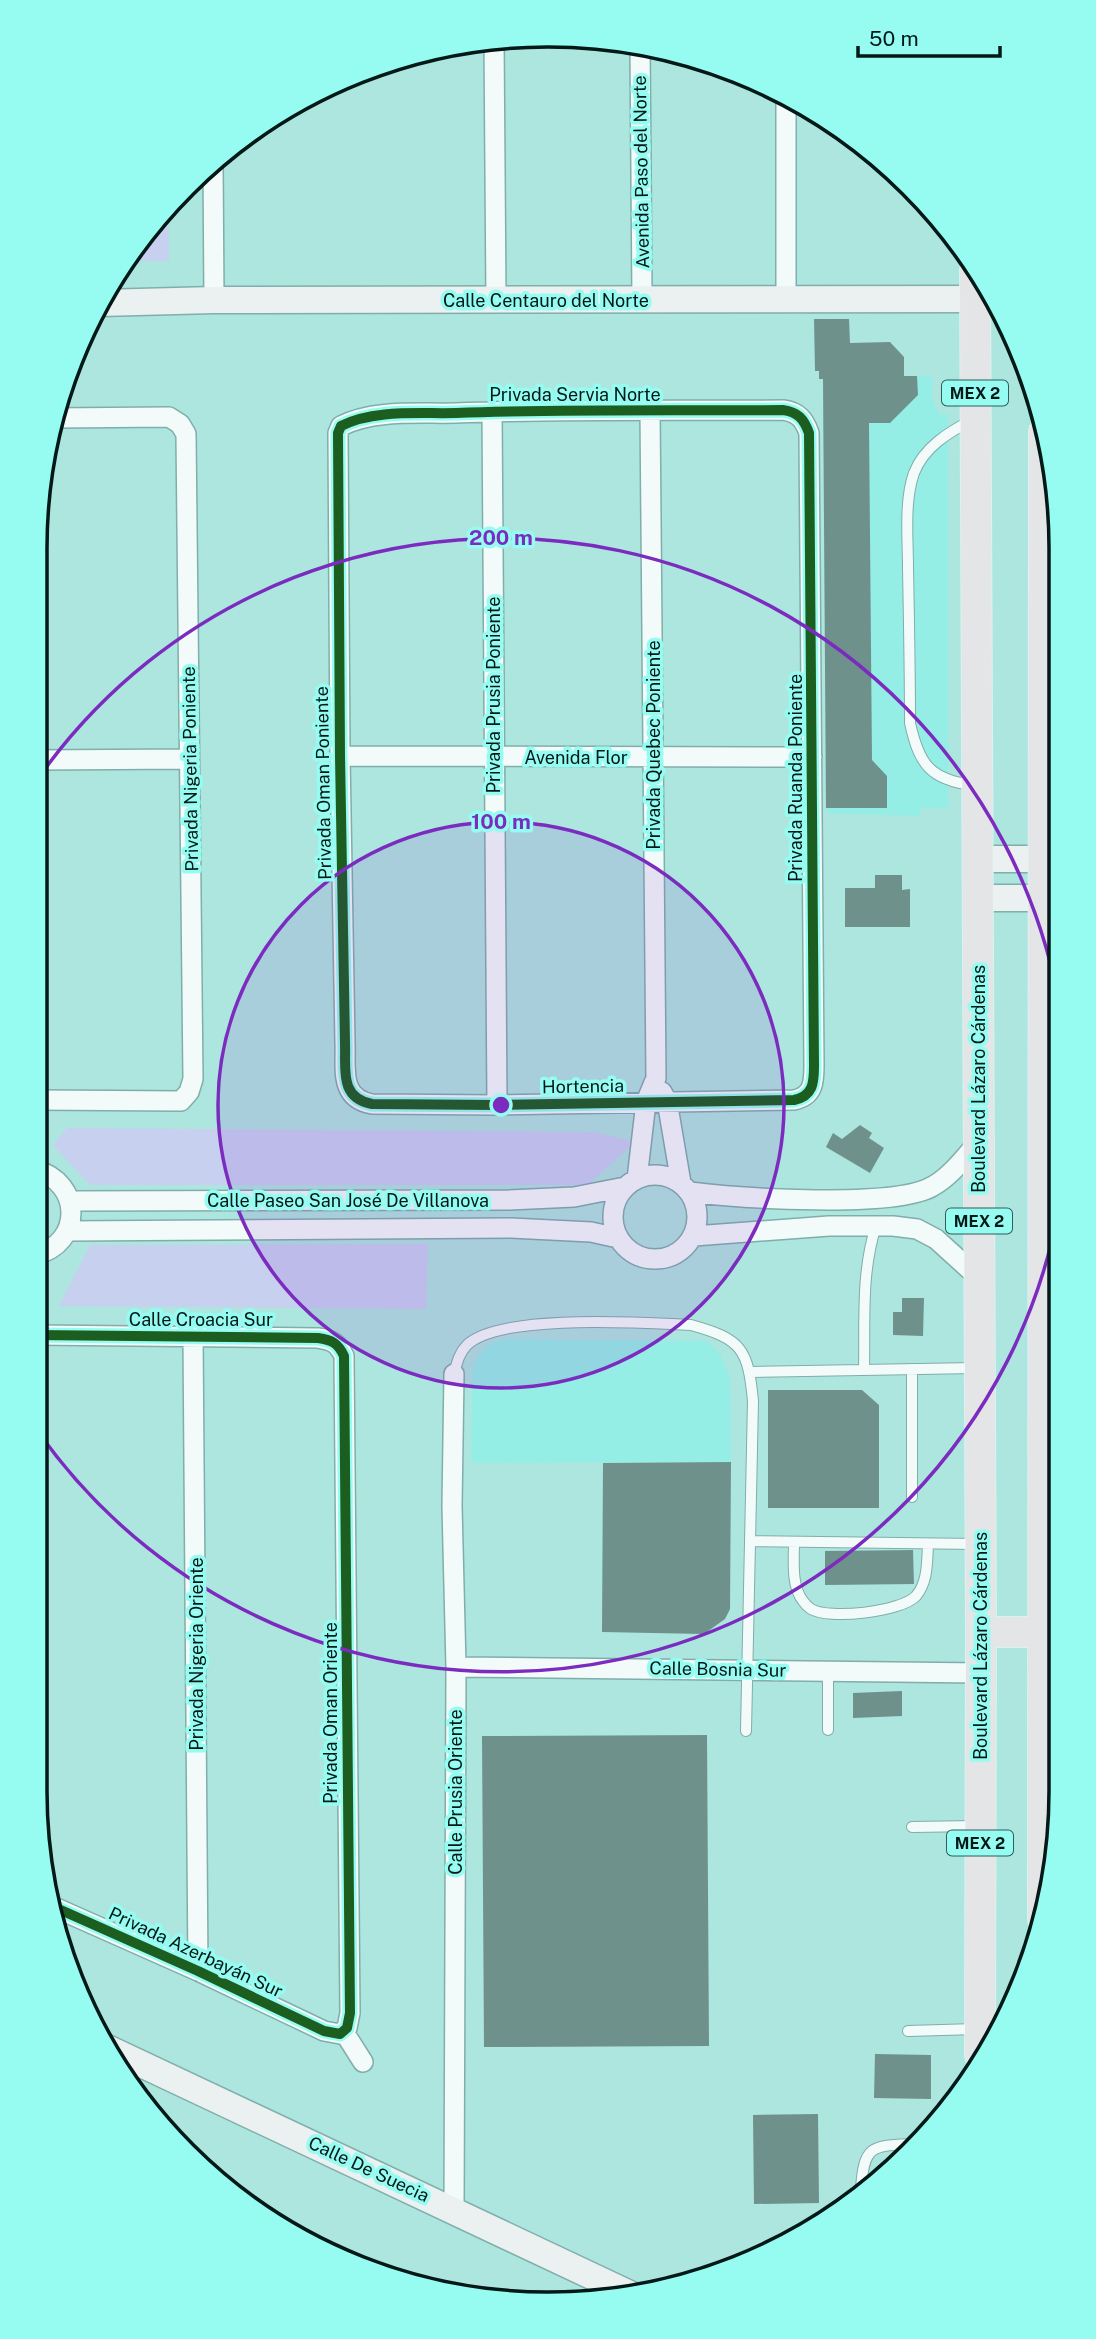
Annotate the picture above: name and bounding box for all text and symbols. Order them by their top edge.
scale bar [858,14,1000,58]
text: 50 m [869,26,919,51]
street label: Avenida Paso del Norte [629,75,653,269]
street label: Calle Centauro del Norte [443,290,649,311]
road number: MEX 2 [942,380,1008,406]
street label: Privada Servia Norte [489,384,661,405]
text: 200 m [469,525,533,550]
street label: Privada Prusia Poniente [483,596,504,794]
street label: Privada Quebec Poniente [643,640,664,850]
street label: Privada Nigeria Poniente [178,666,202,872]
street label: Privada Ruanda Poniente [785,674,806,882]
street label: Privada Oman Poniente [311,686,335,880]
street label: Avenida Flor [524,747,628,768]
text: 100 m [471,809,531,834]
street label: Boulevard Lázaro Cárdenas [968,965,989,1193]
street label: Hortencia [542,1075,624,1097]
centre of rings [489,1093,513,1117]
street label: Calle Paseo San José De Villanova [207,1190,489,1211]
road number: MEX 2 [946,1208,1012,1233]
street label: Calle Croacia Sur [129,1309,273,1330]
street label: Boulevard Lázaro Cárdenas [970,1532,991,1760]
street label: Privada Nigeria Oriente [186,1557,207,1751]
street label: Privada Oman Oriente [320,1622,341,1804]
street label: Calle Bosnia Sur [649,1657,787,1681]
street label: Calle Prusia Oriente [445,1709,466,1875]
road number: MEX 2 [947,1830,1013,1856]
street label: Privada Azerbayán Sur [106,1902,286,2002]
street label: Calle De Suecia [305,2132,433,2206]

